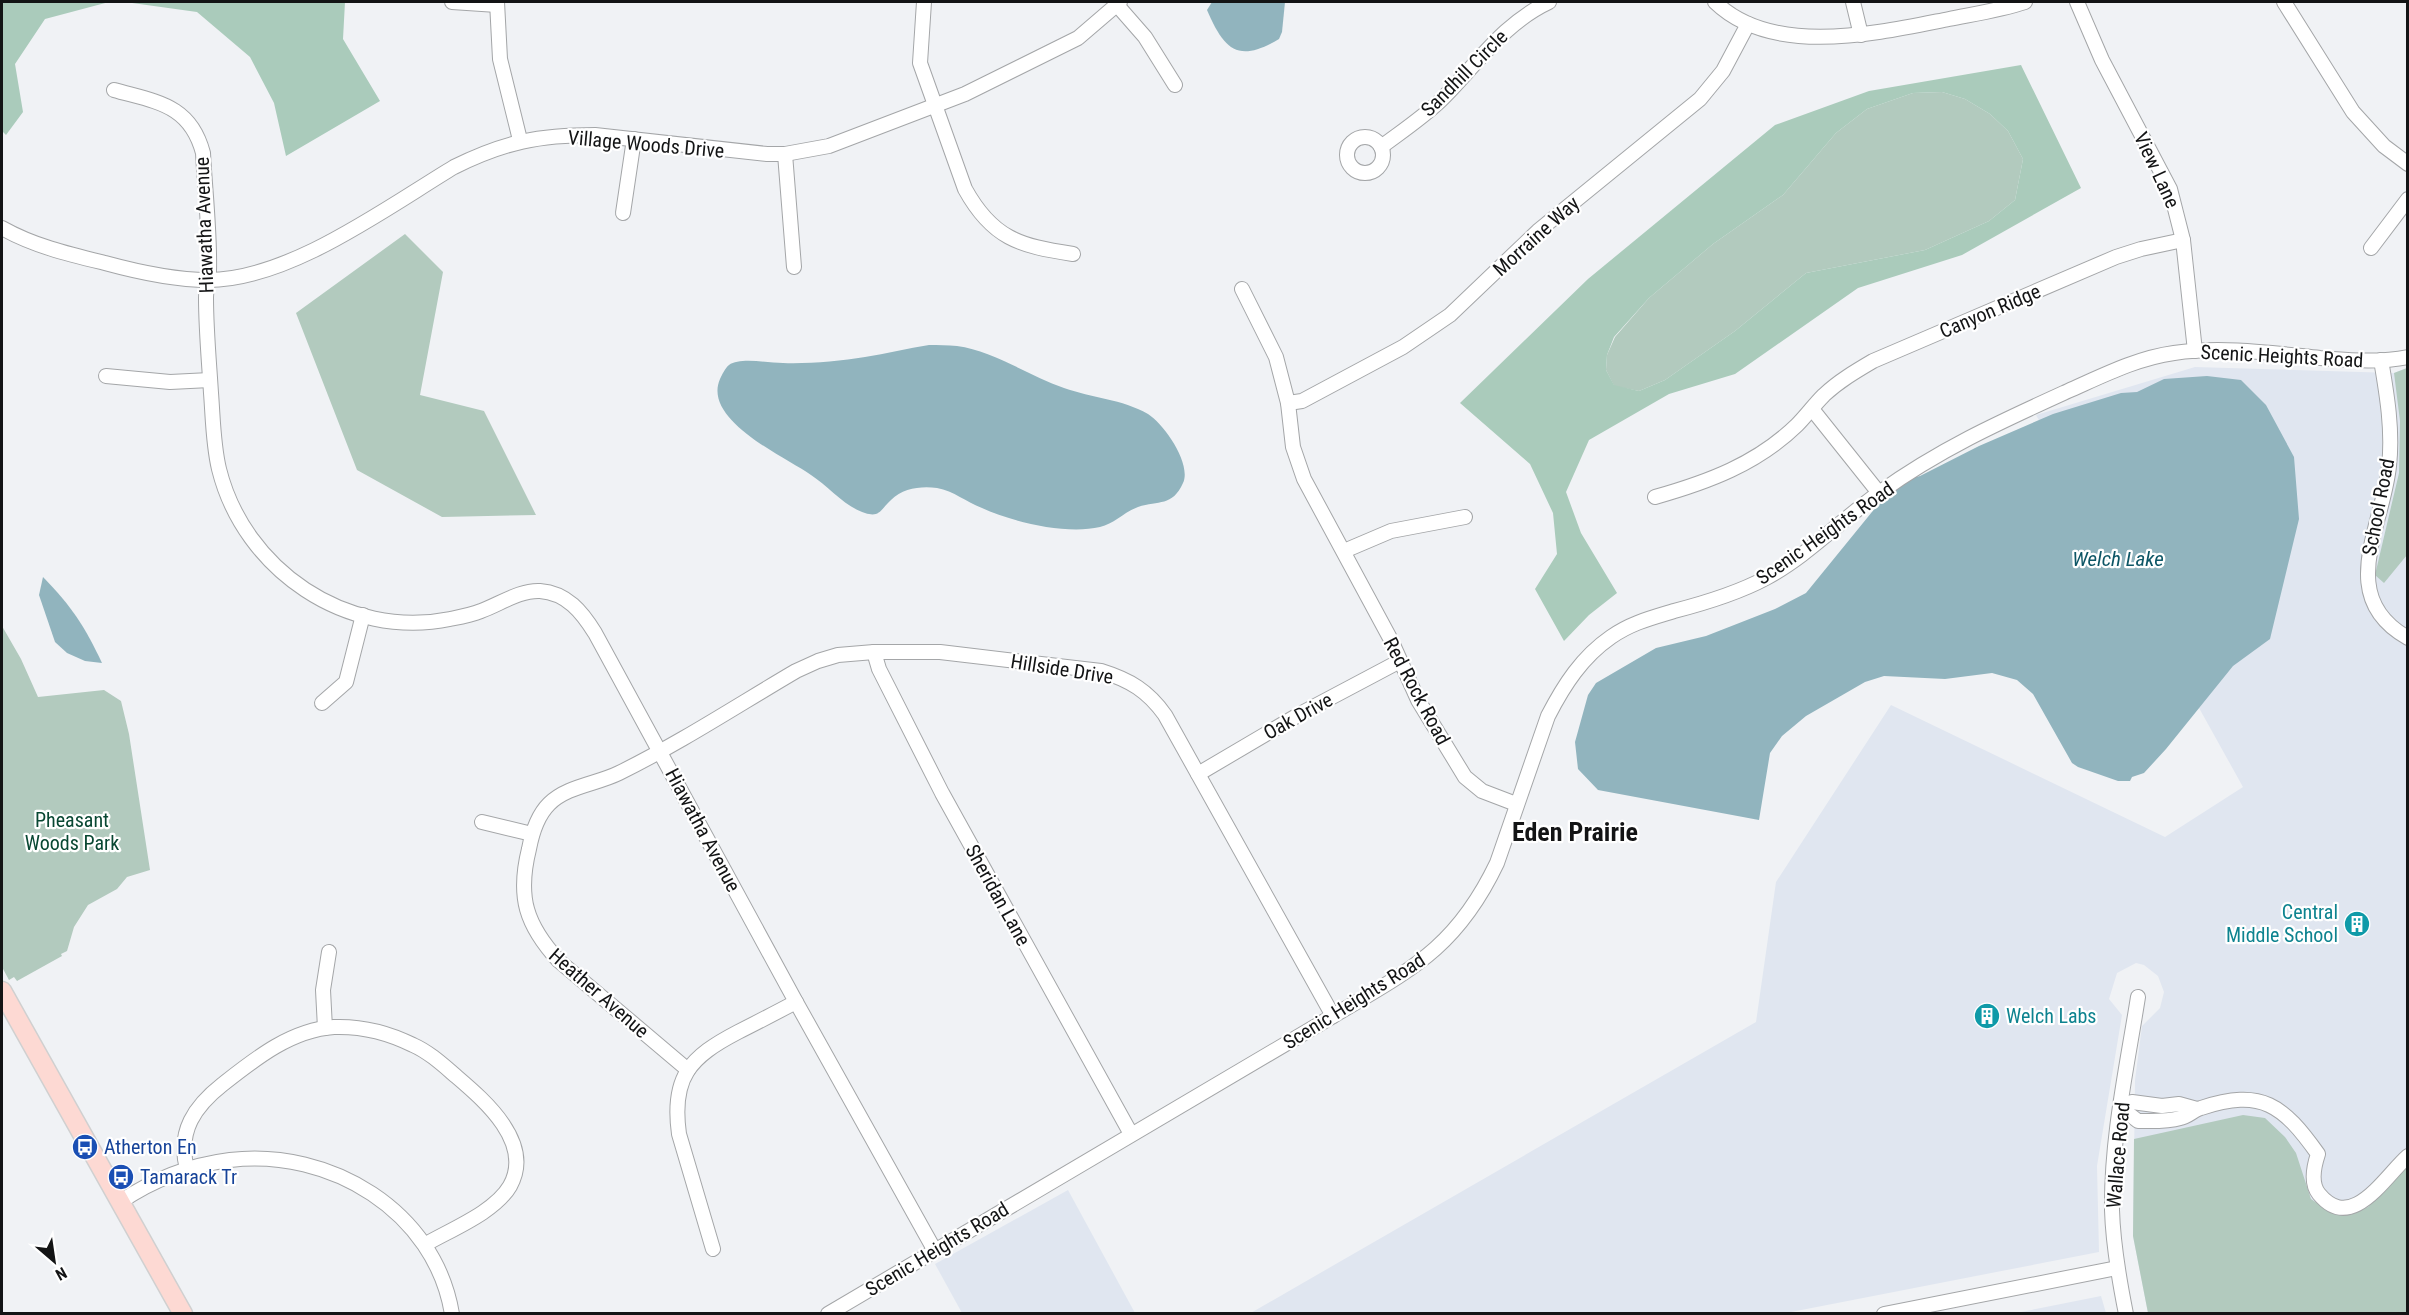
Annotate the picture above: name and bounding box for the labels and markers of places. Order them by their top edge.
place label: Central Middle School [2226,900,2338,947]
building icon: Central Middle School [2342,909,2372,939]
building icon: Welch Labs [1972,1001,2002,1031]
place label: Welch Labs [2006,1004,2096,1028]
bus stop icon: Atherton En [70,1132,100,1162]
place label: Atherton En [104,1135,197,1159]
bus stop icon: Tamarack Tr [106,1162,136,1192]
place label: Tamarack Tr [140,1165,237,1189]

